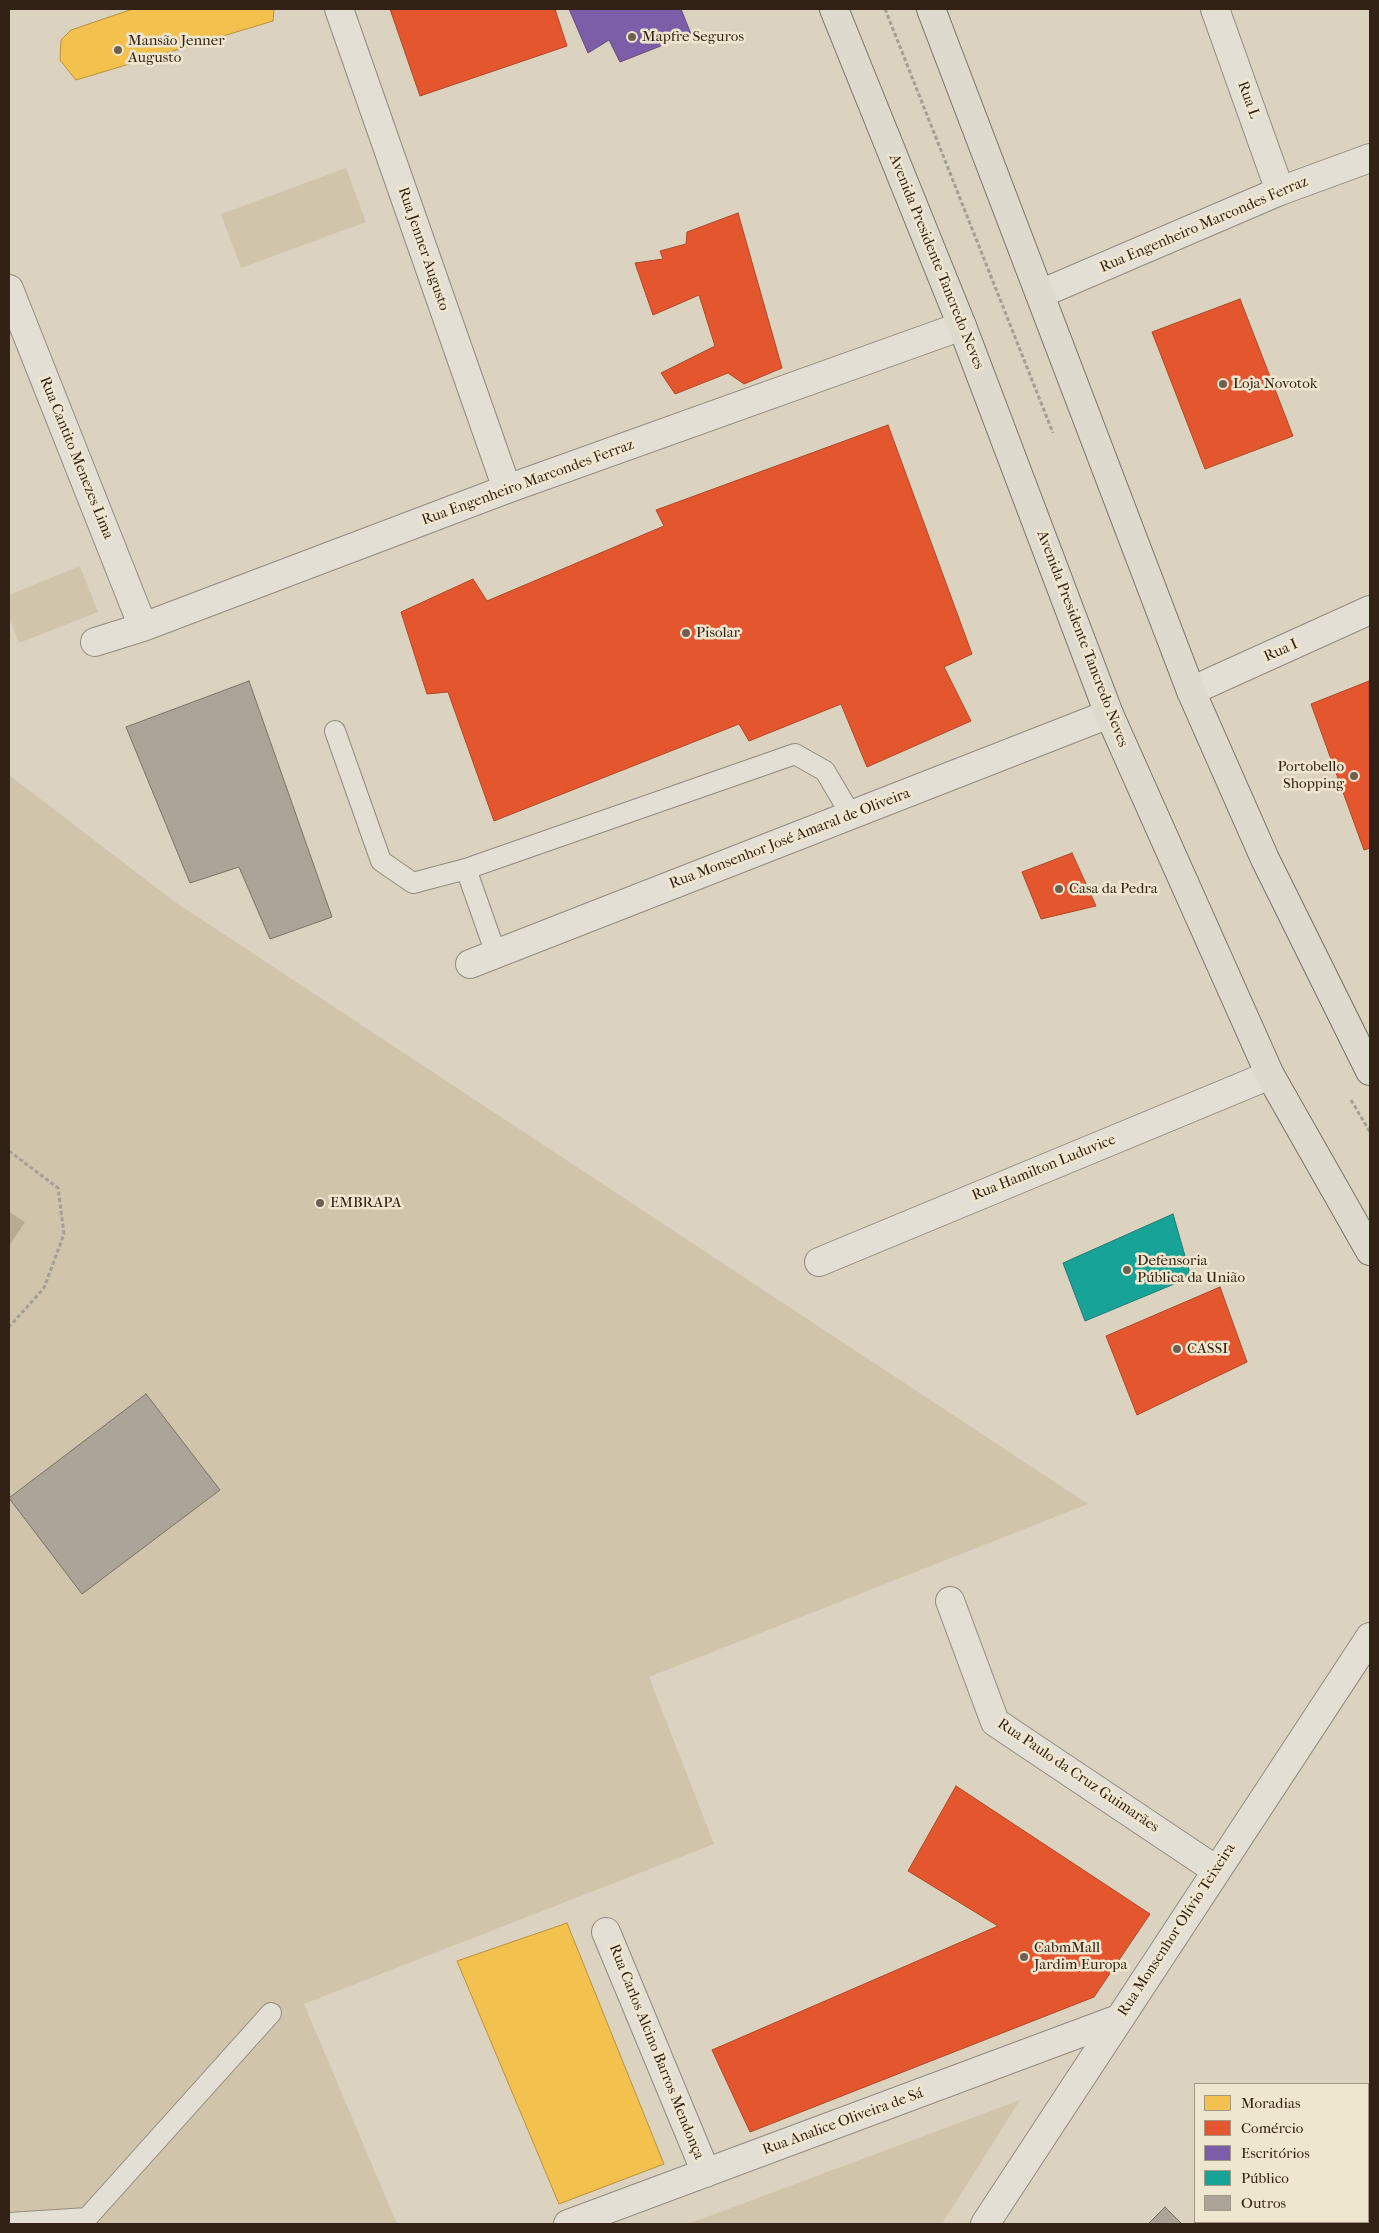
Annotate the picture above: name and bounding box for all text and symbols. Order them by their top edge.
place label: Mapfre Seguros [642,28,744,46]
marker: Mapfre Seguros [626,31,638,43]
place label: Mansão Jenner Augusto [128,32,225,67]
marker: Mansão Jenner Augusto [112,44,124,56]
street label: Rua L [1233,79,1263,121]
street label: Avenida Presidente Tancredo Neves [884,152,988,372]
street label: Rua Engenheiro Marcondes Ferraz [1097,173,1311,277]
street label: Rua Jenner Augusto [393,185,453,313]
street label: Rua Cantito Menezes Lima [35,374,117,542]
place label: Loja Novotok [1233,375,1317,393]
marker: Loja Novotok [1217,378,1229,390]
street label: Rua Engenheiro Marcondes Ferraz [419,436,637,530]
street label: Avenida Presidente Tancredo Neves [1032,528,1132,750]
place label: Pisolar [696,624,740,642]
marker: Pisolar [680,627,692,639]
street label: Rua I [1261,636,1301,666]
place label: Portobello Shopping [1277,758,1344,793]
marker: Portobello Shopping [1348,770,1360,782]
street label: Rua Monsenhor José Amaral de Oliveira [667,785,913,893]
place label: Casa da Pedra [1069,880,1158,898]
marker: Casa da Pedra [1053,883,1065,895]
street label: Rua Hamilton Luduvice [969,1131,1119,1205]
place label: EMBRAPA [330,1194,401,1212]
marker: EMBRAPA [314,1197,326,1209]
place label: Defensoria Pública da União [1137,1252,1245,1287]
marker: Defensoria Pública da União [1121,1264,1133,1276]
place label: CASSI [1187,1340,1228,1358]
marker: CASSI [1171,1343,1183,1355]
street label: Rua Paulo da Cruz Guimarães [994,1715,1162,1837]
street label: Rua Monsenhor Olívio Teixeira [1114,1840,1240,2020]
place label: CabmMall Jardim Europa [1034,1939,1127,1974]
street label: Rua Carlos Alcino Barros Mendonça [604,1942,708,2162]
marker: CabmMall Jardim Europa [1018,1951,1030,1963]
legend [1194,2083,1369,2223]
street label: Rua Analice Oliveira de Sá [760,2085,926,2159]
text: Moradias [1241,2094,1300,2112]
text: Comércio [1241,2119,1303,2137]
text: Escritórios [1241,2144,1310,2162]
text: Público [1241,2169,1289,2187]
text: Outros [1241,2194,1286,2212]

